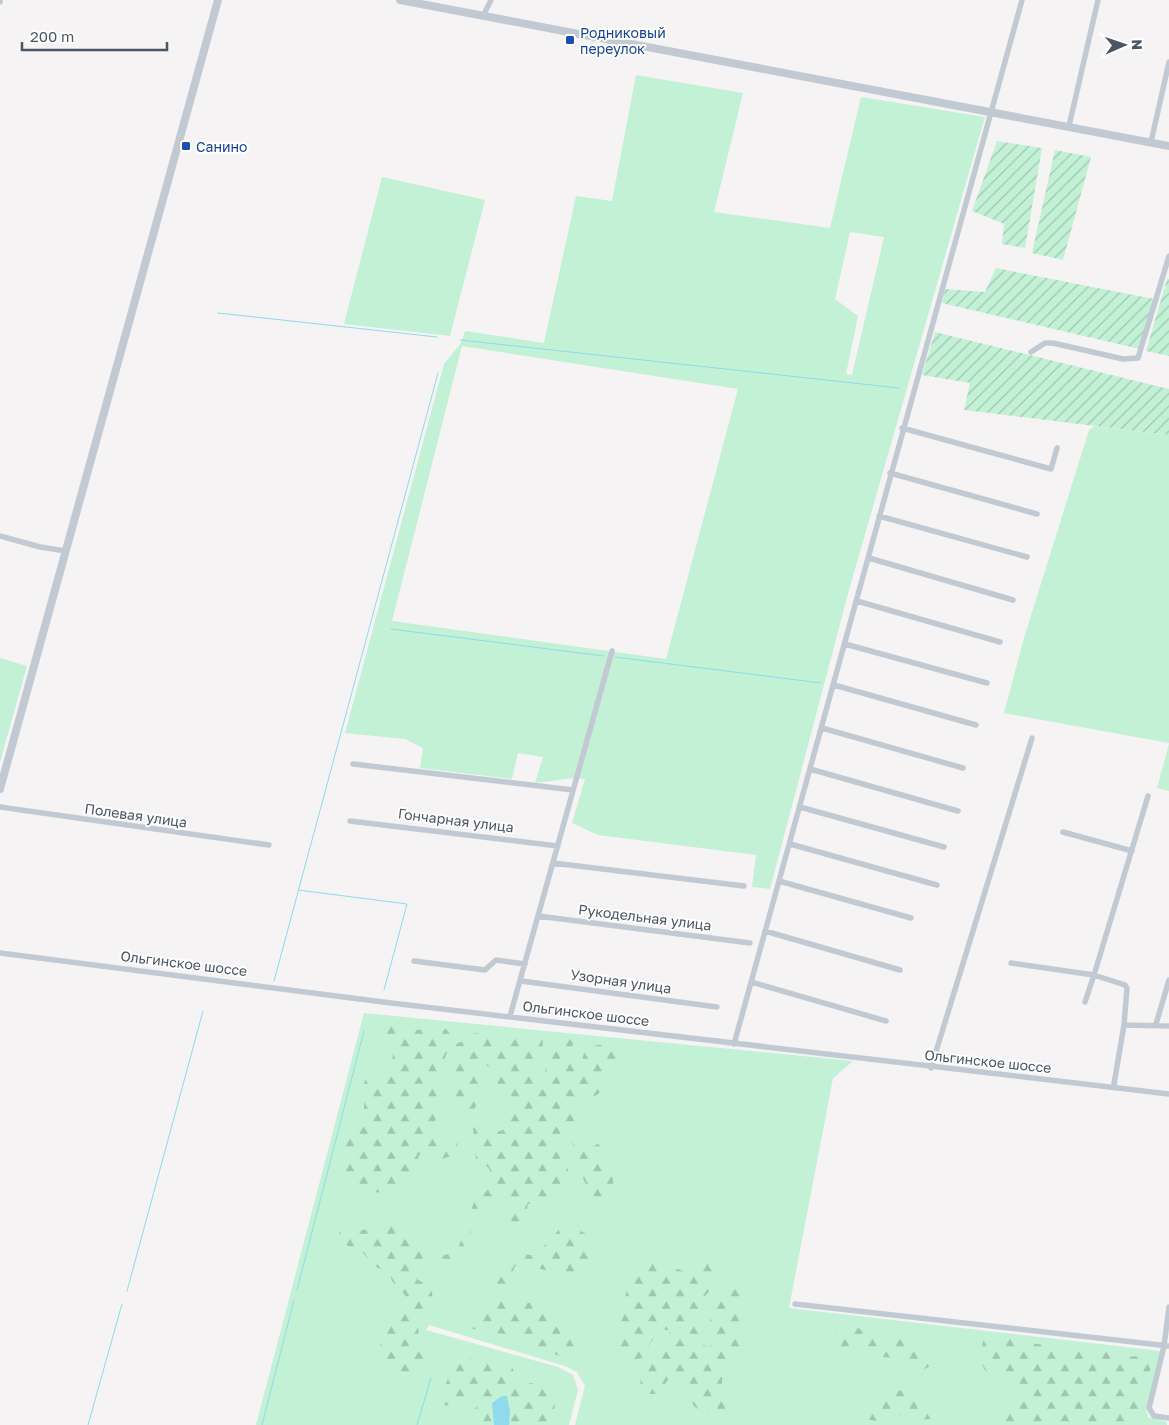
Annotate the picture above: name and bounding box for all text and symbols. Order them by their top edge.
scale bar [22,20,168,52]
north arrow [1099,20,1149,70]
place label: Родниковый переулок [580,24,666,57]
text: 200 m [30,27,74,45]
marker: Родниковый переулок [564,34,576,46]
text: N [1129,39,1146,50]
place label: Санино [196,138,247,155]
marker: Санино [180,140,192,152]
street label: Полевая улица [84,799,188,831]
street label: Гончарная улица [397,804,515,836]
street label: Рукодельная улица [577,900,713,934]
street label: Ольгинское шоссе [120,947,248,979]
street label: Узорная улица [569,965,673,997]
street label: Ольгинское шоссе [522,997,650,1029]
street label: Ольгинское шоссе [924,1046,1052,1076]

